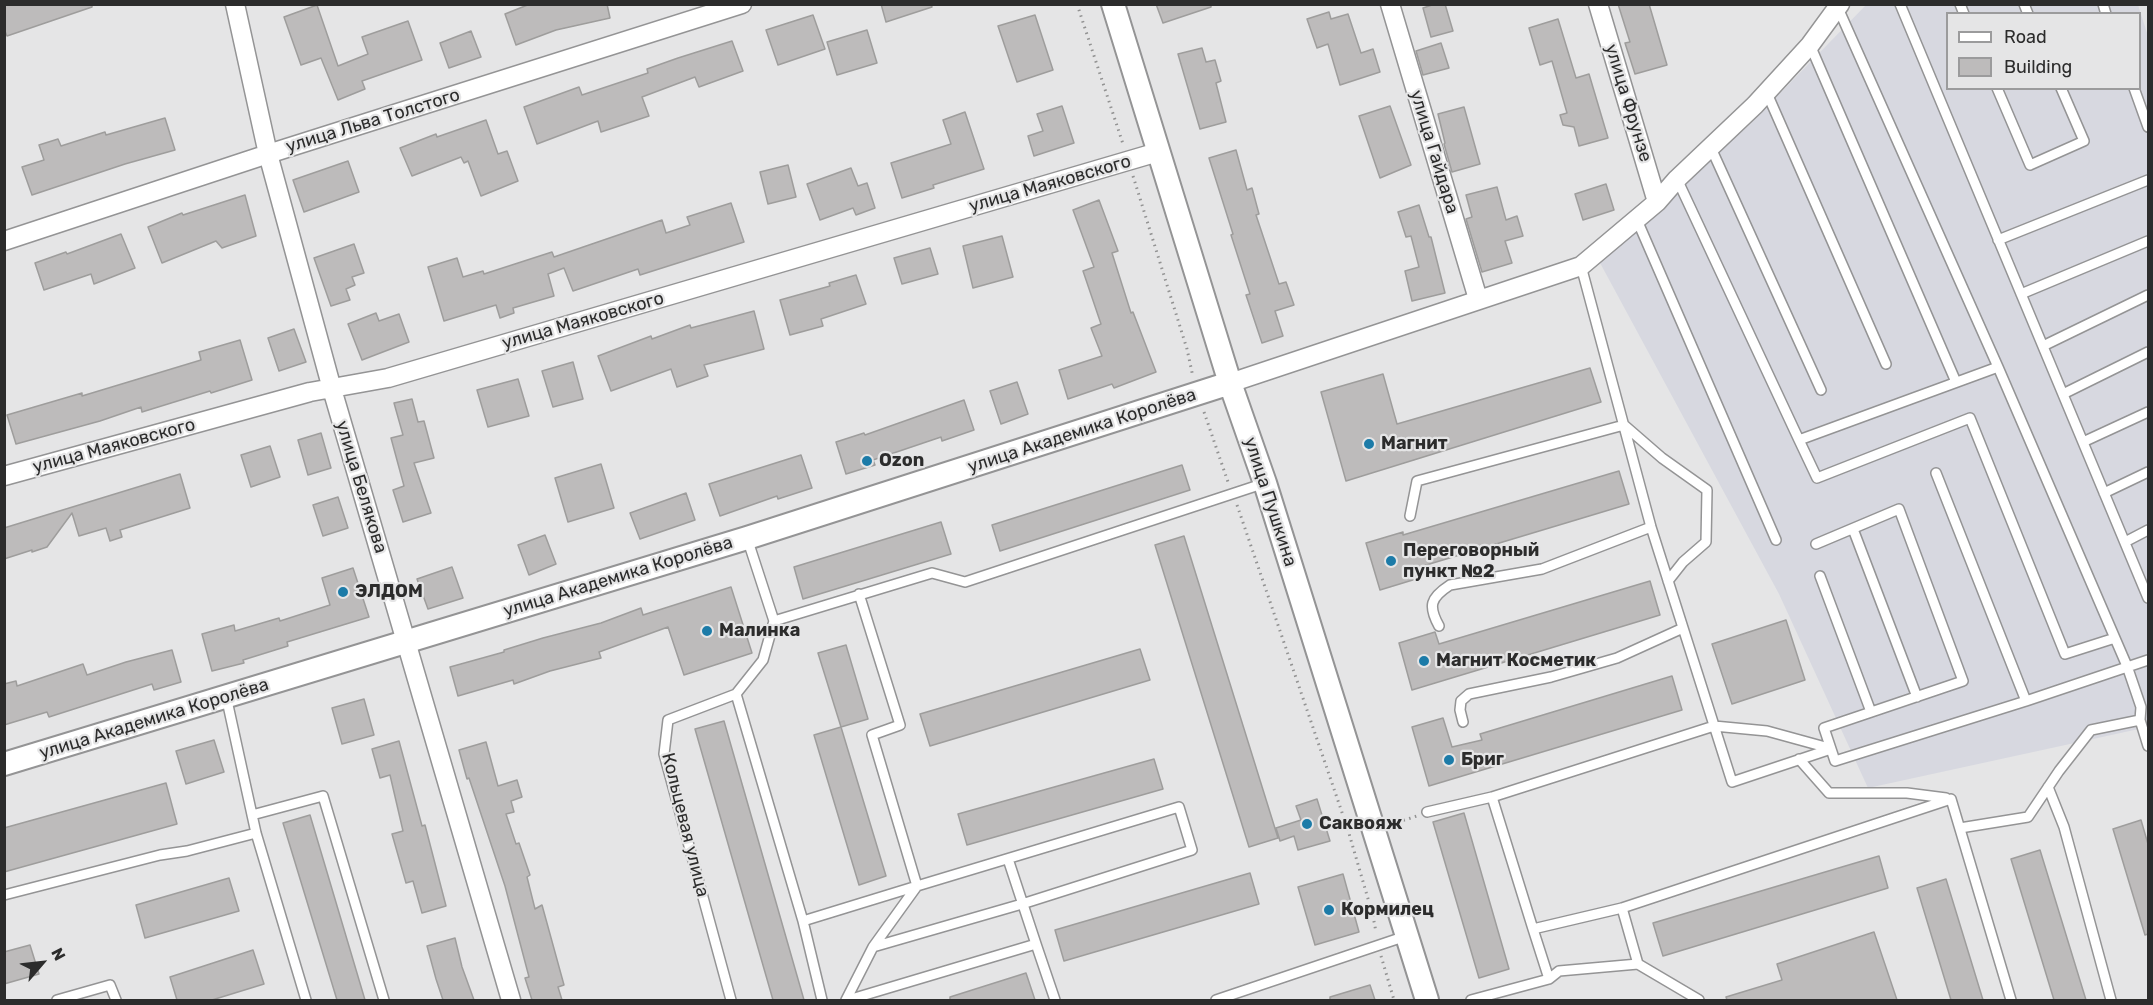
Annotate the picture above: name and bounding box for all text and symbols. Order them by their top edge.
legend [1946,12,2141,90]
text: Road [2004,26,2047,48]
street label: улица Фрунзе [1600,41,1656,165]
text: Building [2004,56,2072,78]
street label: улица Льва Толстого [283,84,463,158]
street label: улица Гайдара [1405,88,1463,216]
street label: улица Маяковского [967,151,1133,217]
street label: улица Маяковского [500,288,666,354]
street label: улица Академика Королёва [965,384,1199,478]
street label: улица Маяковского [30,414,198,478]
street label: улица Белякова [331,418,391,556]
place label: Магнит [1381,433,1448,455]
street label: улица Пушкина [1239,435,1301,569]
marker: Магнит [1362,437,1376,451]
place label: Ozon [879,450,924,472]
marker: Ozon [860,454,874,468]
street label: улица Академика Королёва [501,532,735,622]
place label: Переговорный пункт №2 [1403,540,1539,582]
marker: Переговорный пункт №2 [1384,554,1398,568]
place label: ЭЛДОМ [355,581,423,603]
marker: ЭЛДОМ [336,585,350,599]
place label: Малинка [719,620,800,642]
marker: Малинка [700,624,714,638]
place label: Магнит Косметик [1436,650,1596,672]
marker: Магнит Косметик [1417,654,1431,668]
street label: улица Академика Королёва [37,674,271,764]
place label: Бриг [1461,749,1504,771]
street label: Кольцевая улица [657,751,713,899]
marker: Бриг [1442,753,1456,767]
place label: Саквояж [1319,813,1402,835]
marker: Саквояж [1300,817,1314,831]
place label: Кормилец [1341,899,1434,921]
marker: Кормилец [1322,903,1336,917]
north arrow [12,933,72,993]
text: N [47,945,69,964]

